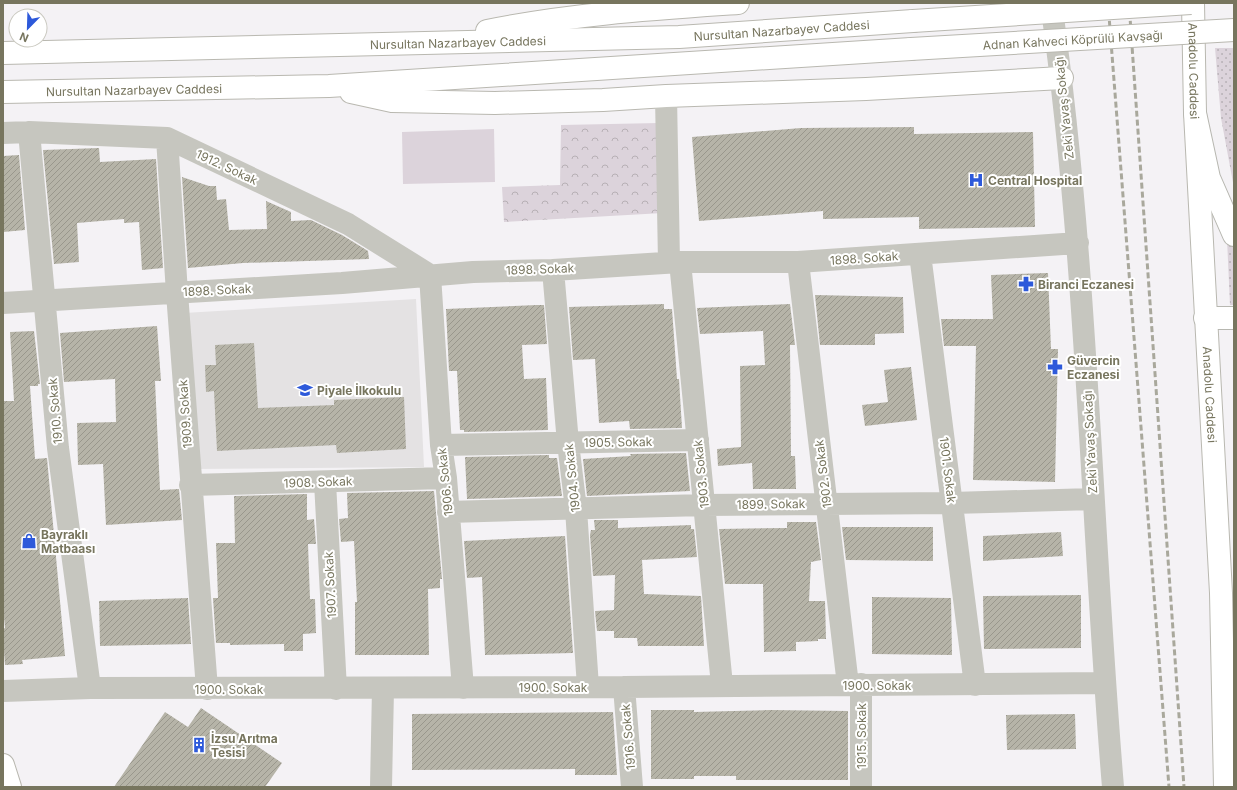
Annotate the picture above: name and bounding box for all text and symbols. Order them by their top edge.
north arrow [8,8,48,48]
street label: Nursultan Nazarbayev Caddesi [693,16,870,43]
street label: Anadolu Caddesi [1186,23,1203,120]
street label: Adnan Kahveci Köprülü Kavşağı [982,27,1163,52]
text: N [17,29,31,45]
street label: Nursultan Nazarbayev Caddesi [370,33,546,52]
street label: Zeki Yavaş Sokağı [1051,56,1077,160]
street label: Nursultan Nazarbayev Caddesi [46,80,222,99]
street label: 1912. Sokak [194,146,261,188]
hospital icon: Central Hospital [967,171,985,189]
place label: Central Hospital [988,173,1082,188]
street label: 1898. Sokak [829,248,899,268]
street label: 1898. Sokak [505,260,575,278]
pharmacy icon: Biranci Eczanesi [1017,275,1035,293]
place label: Biranci Eczanesi [1038,277,1134,292]
street label: 1898. Sokak [182,281,252,299]
street label: Anadolu Caddesi [1200,346,1220,443]
place label: Güvercin Eczanesi [1067,353,1120,382]
pharmacy icon: Güvercin Eczanesi [1046,358,1064,376]
street label: 1910. Sokak [45,377,65,445]
street label: 1909. Sokak [175,379,195,449]
school or university icon: Piyale İlkokulu [296,381,314,399]
place label: Piyale İlkokulu [317,383,401,398]
street label: Zeki Yavaş Sokağı [1080,390,1100,494]
street label: 1905. Sokak [584,434,653,450]
street label: 1901. Sokak [937,436,960,504]
street label: 1903. Sokak [690,439,712,509]
street label: 1902. Sokak [811,439,835,509]
street label: 1904. Sokak [561,443,583,513]
street label: 1906. Sokak [434,447,456,517]
street label: 1908. Sokak [283,473,353,491]
street label: 1899. Sokak [737,496,806,512]
place label: Bayraklı Matbaası [41,527,95,556]
shop icon: Bayraklı Matbaası [20,532,38,550]
street label: 1907. Sokak [321,551,339,619]
street label: 1900. Sokak [843,678,912,693]
street label: 1900. Sokak [519,680,588,695]
street label: 1900. Sokak [195,682,264,697]
street label: 1916. Sokak [618,703,638,770]
street label: 1915. Sokak [854,703,869,769]
place label: İzsu Arıtma Tesisi [211,731,278,760]
building icon: İzsu Arıtma Tesisi [190,736,208,754]

